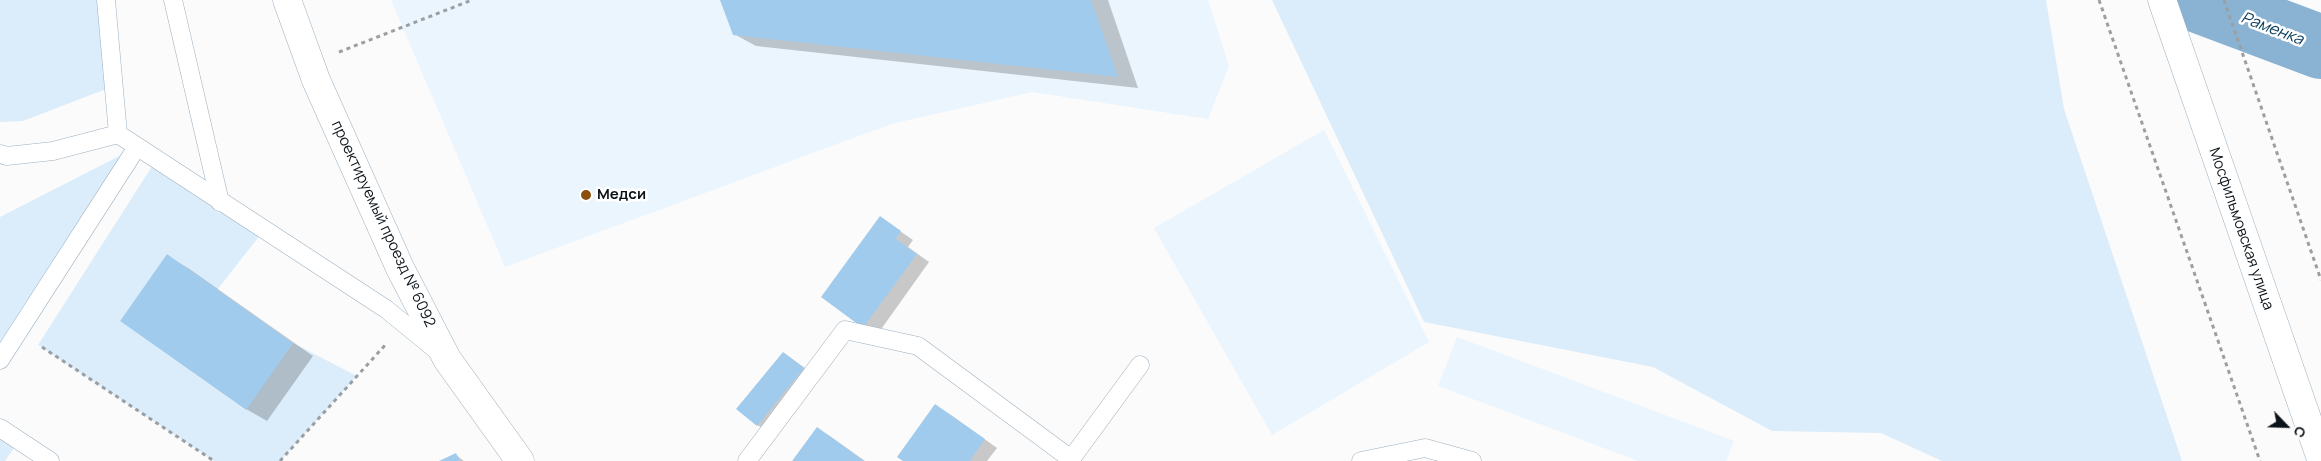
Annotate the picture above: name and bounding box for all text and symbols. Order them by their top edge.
water label: Раменка [2238,8,2306,50]
street label: проектируемый проезд № 6092 [327,118,439,330]
street label: Мосфильмовская улица [2205,145,2277,313]
place label: Медси [597,186,646,204]
marker: Медси [579,188,593,202]
north arrow [2261,401,2311,451]
text: С [2289,424,2311,441]

